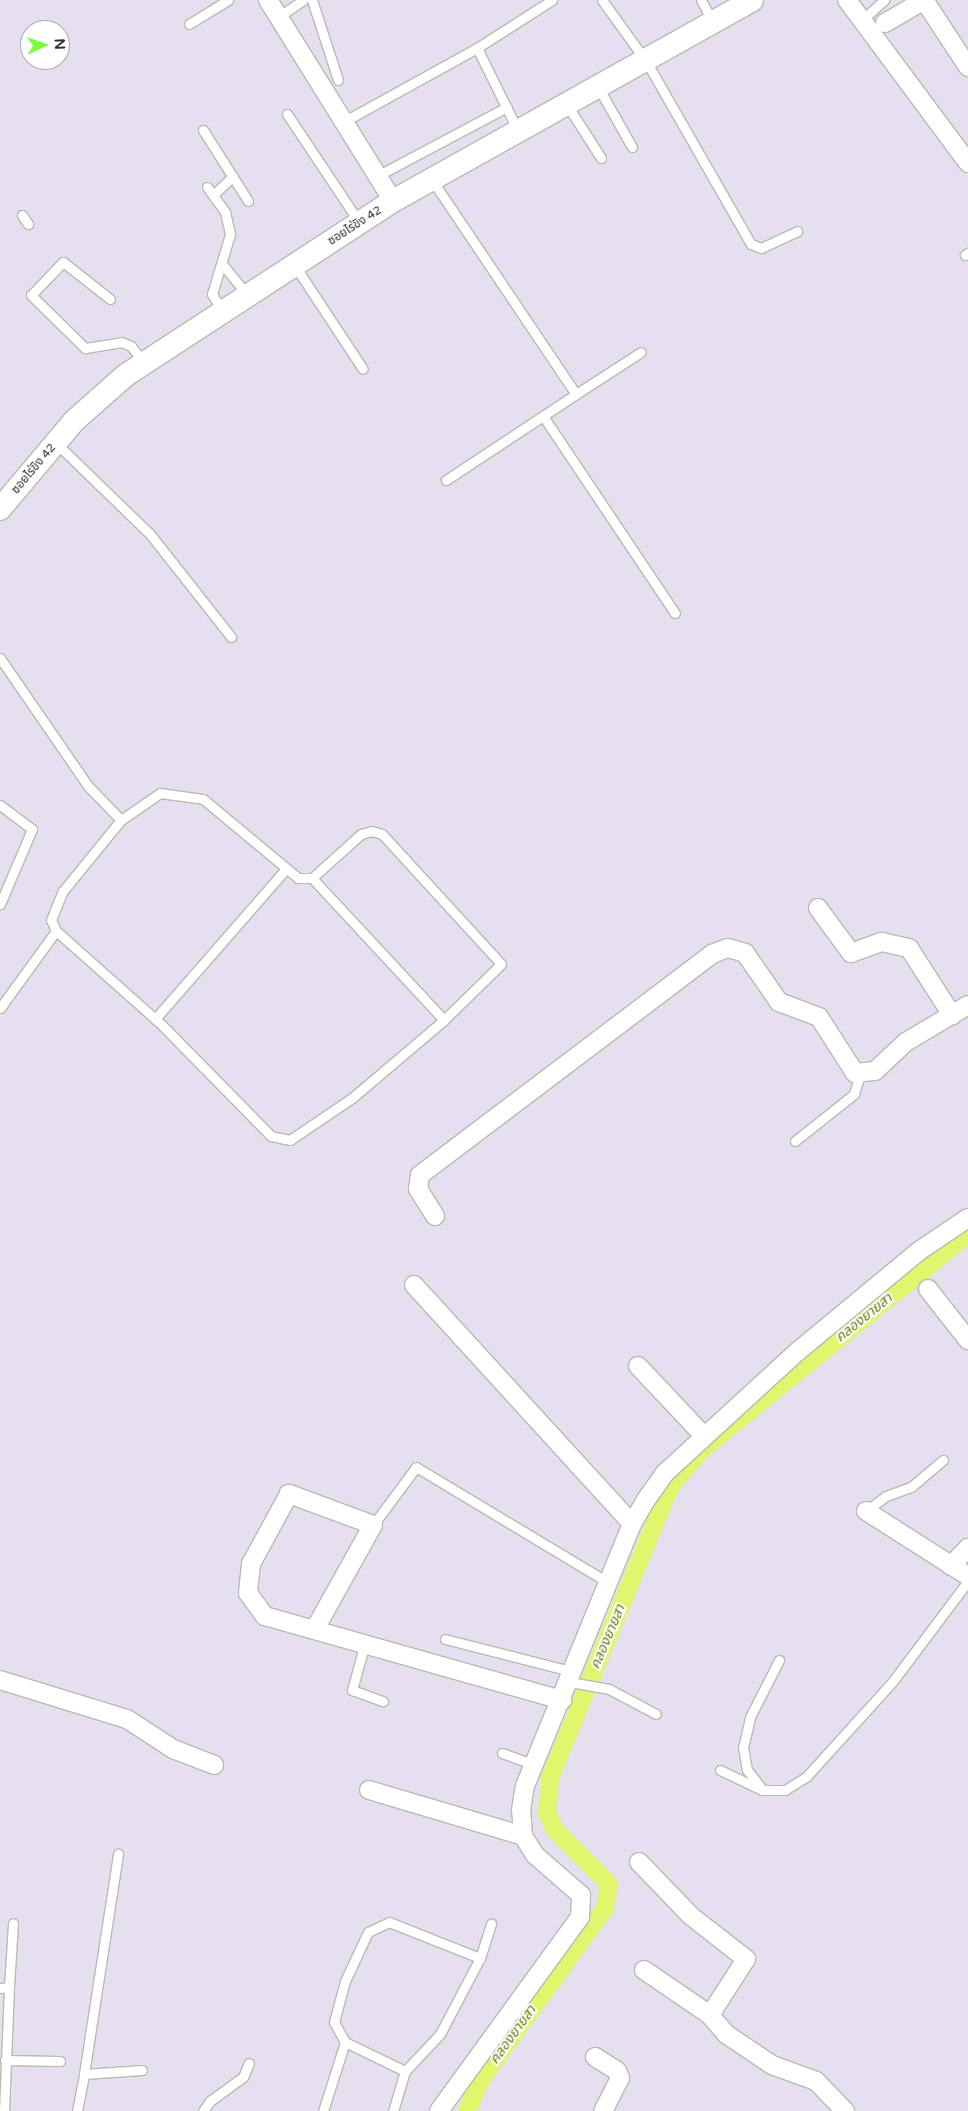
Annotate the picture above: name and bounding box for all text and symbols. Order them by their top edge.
north arrow [20,20,70,70]
text: N [51,38,68,50]
street label: ซอยไร่ขิง 42 [325,203,385,249]
street label: ซอยไร่ขิง 42 [9,441,59,497]
water label: คลองยายสา [832,1290,896,1346]
water label: คลองยายสา [587,1602,629,1672]
water label: คลองยายสา [486,2002,540,2068]

